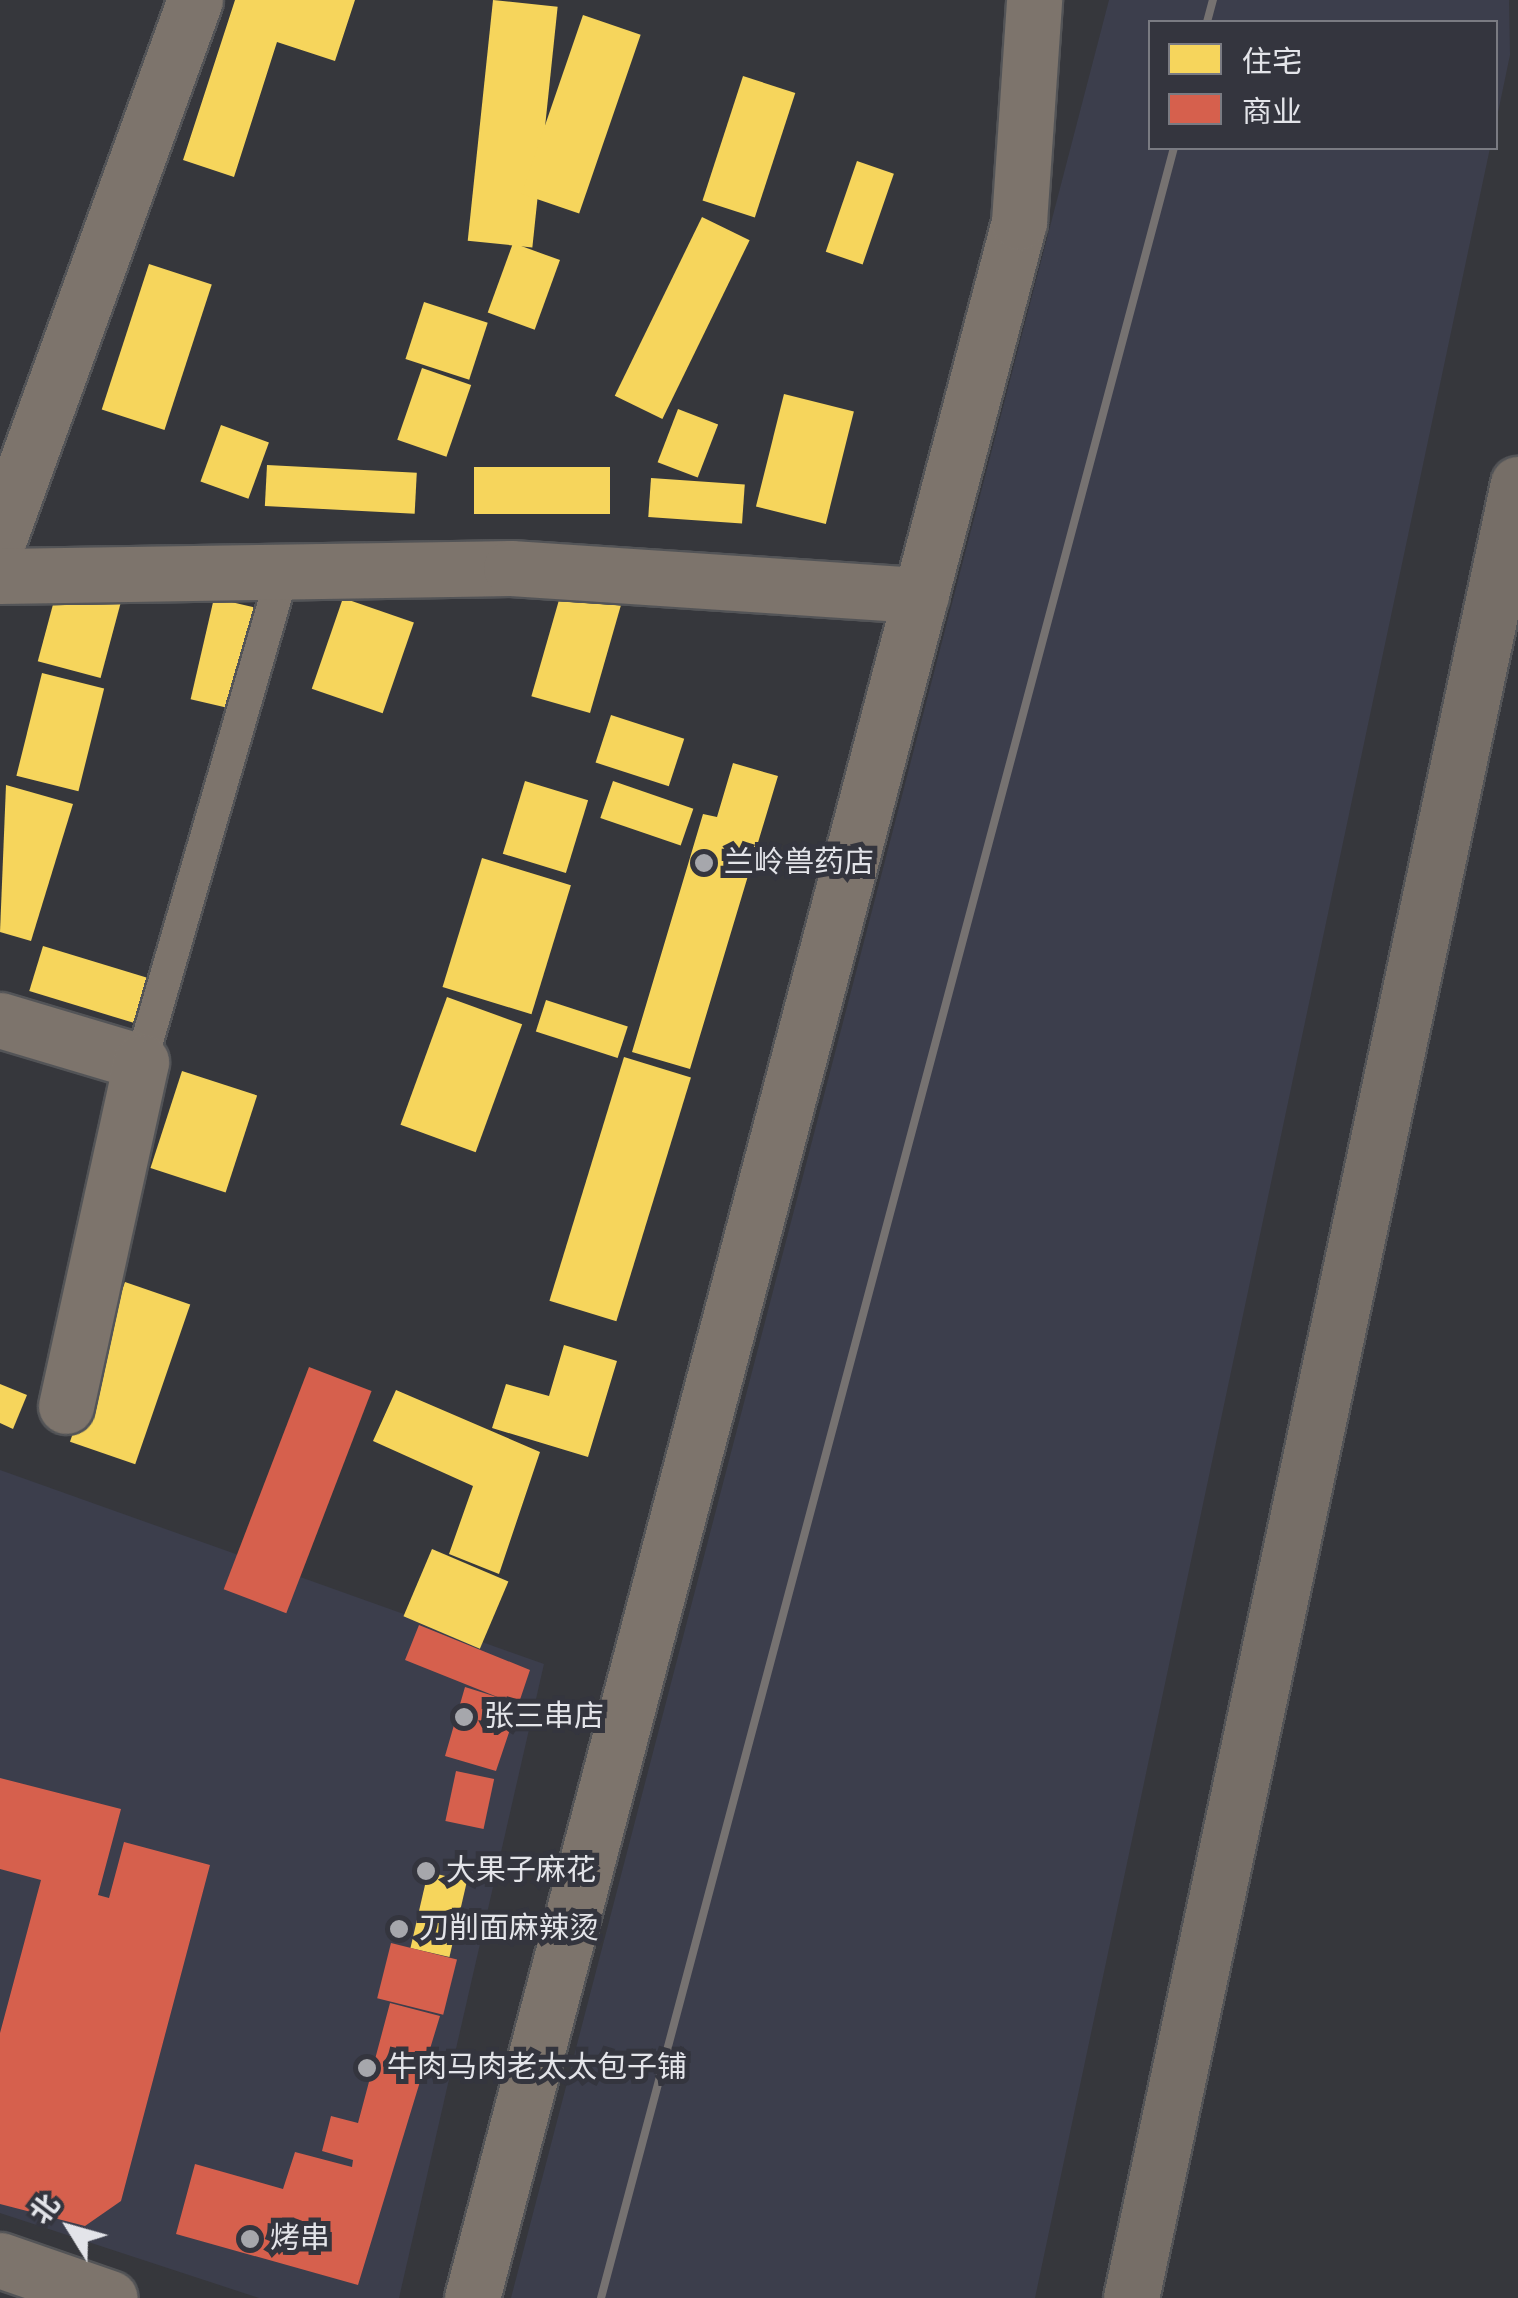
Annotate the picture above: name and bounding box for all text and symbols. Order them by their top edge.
legend [1148,20,1498,150]
text: 住宅 [1242,48,1302,78]
text: 商业 [1242,98,1302,128]
place label: 兰岭兽药店 [724,845,874,881]
marker: 兰岭兽药店 [693,852,715,874]
place label: 张三串店 [484,1699,604,1735]
marker: 张三串店 [453,1706,475,1728]
place label: 大果子麻花 [446,1853,596,1889]
marker: 大果子麻花 [415,1860,437,1882]
place label: 刀削面麻辣烫 [419,1911,599,1947]
marker: 刀削面麻辣烫 [388,1918,410,1940]
place label: 牛肉马肉老太太包子铺 [387,2050,687,2086]
marker: 牛肉马肉老太太包子铺 [356,2057,378,2079]
north arrow [20,2178,120,2278]
text: 北 [26,2190,66,2230]
place label: 烤串 [270,2221,330,2257]
marker: 烤串 [239,2228,261,2250]

